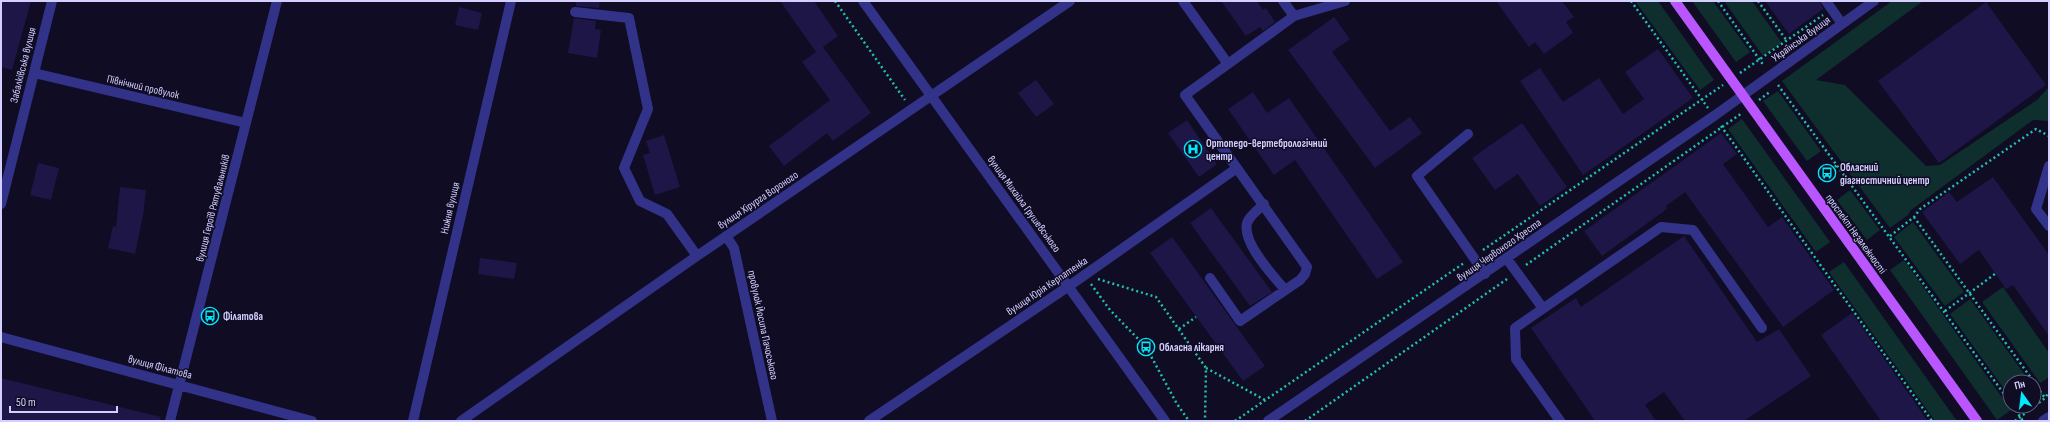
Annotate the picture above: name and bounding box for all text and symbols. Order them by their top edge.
street label: Українська вулиця [1769,13,1833,65]
street label: Забалківська вулиця [7,26,39,104]
street label: Північний провулок [105,72,181,102]
place label: Ортопедо-вертебрологічний центр [1206,137,1327,163]
hospital icon: Ортопедо-вертебрологічний центр [1183,139,1203,159]
street label: вулиця Героїв Рятувальників [193,153,233,263]
street label: вулиця Михайла Грушевського [985,153,1064,255]
place label: Обласний діагностичний центр [1840,161,1930,187]
bus stop icon: Обласний діагностичний центр [1817,163,1837,183]
street label: вулиця Хірурга Вороного [715,168,801,232]
street label: Нижня вулиця [438,181,462,235]
street label: проспект Незалежності [1823,192,1889,276]
street label: вулиця Червоного Хреста [1454,216,1544,284]
street label: вулиця Юрія Керпатенка [1004,254,1090,318]
street label: провулок Йосипа Пачоського [745,269,782,381]
bus stop icon: Філатова [200,306,220,326]
place label: Філатова [223,310,263,323]
bus stop icon: Обласна лікарня [1136,337,1156,357]
place label: Обласна лікарня [1159,341,1224,354]
street label: вулиця Філатова [127,352,193,382]
north arrow [2002,374,2042,414]
text: Пн [2013,377,2027,392]
scale bar [10,388,117,414]
text: 50 m [16,395,36,410]

